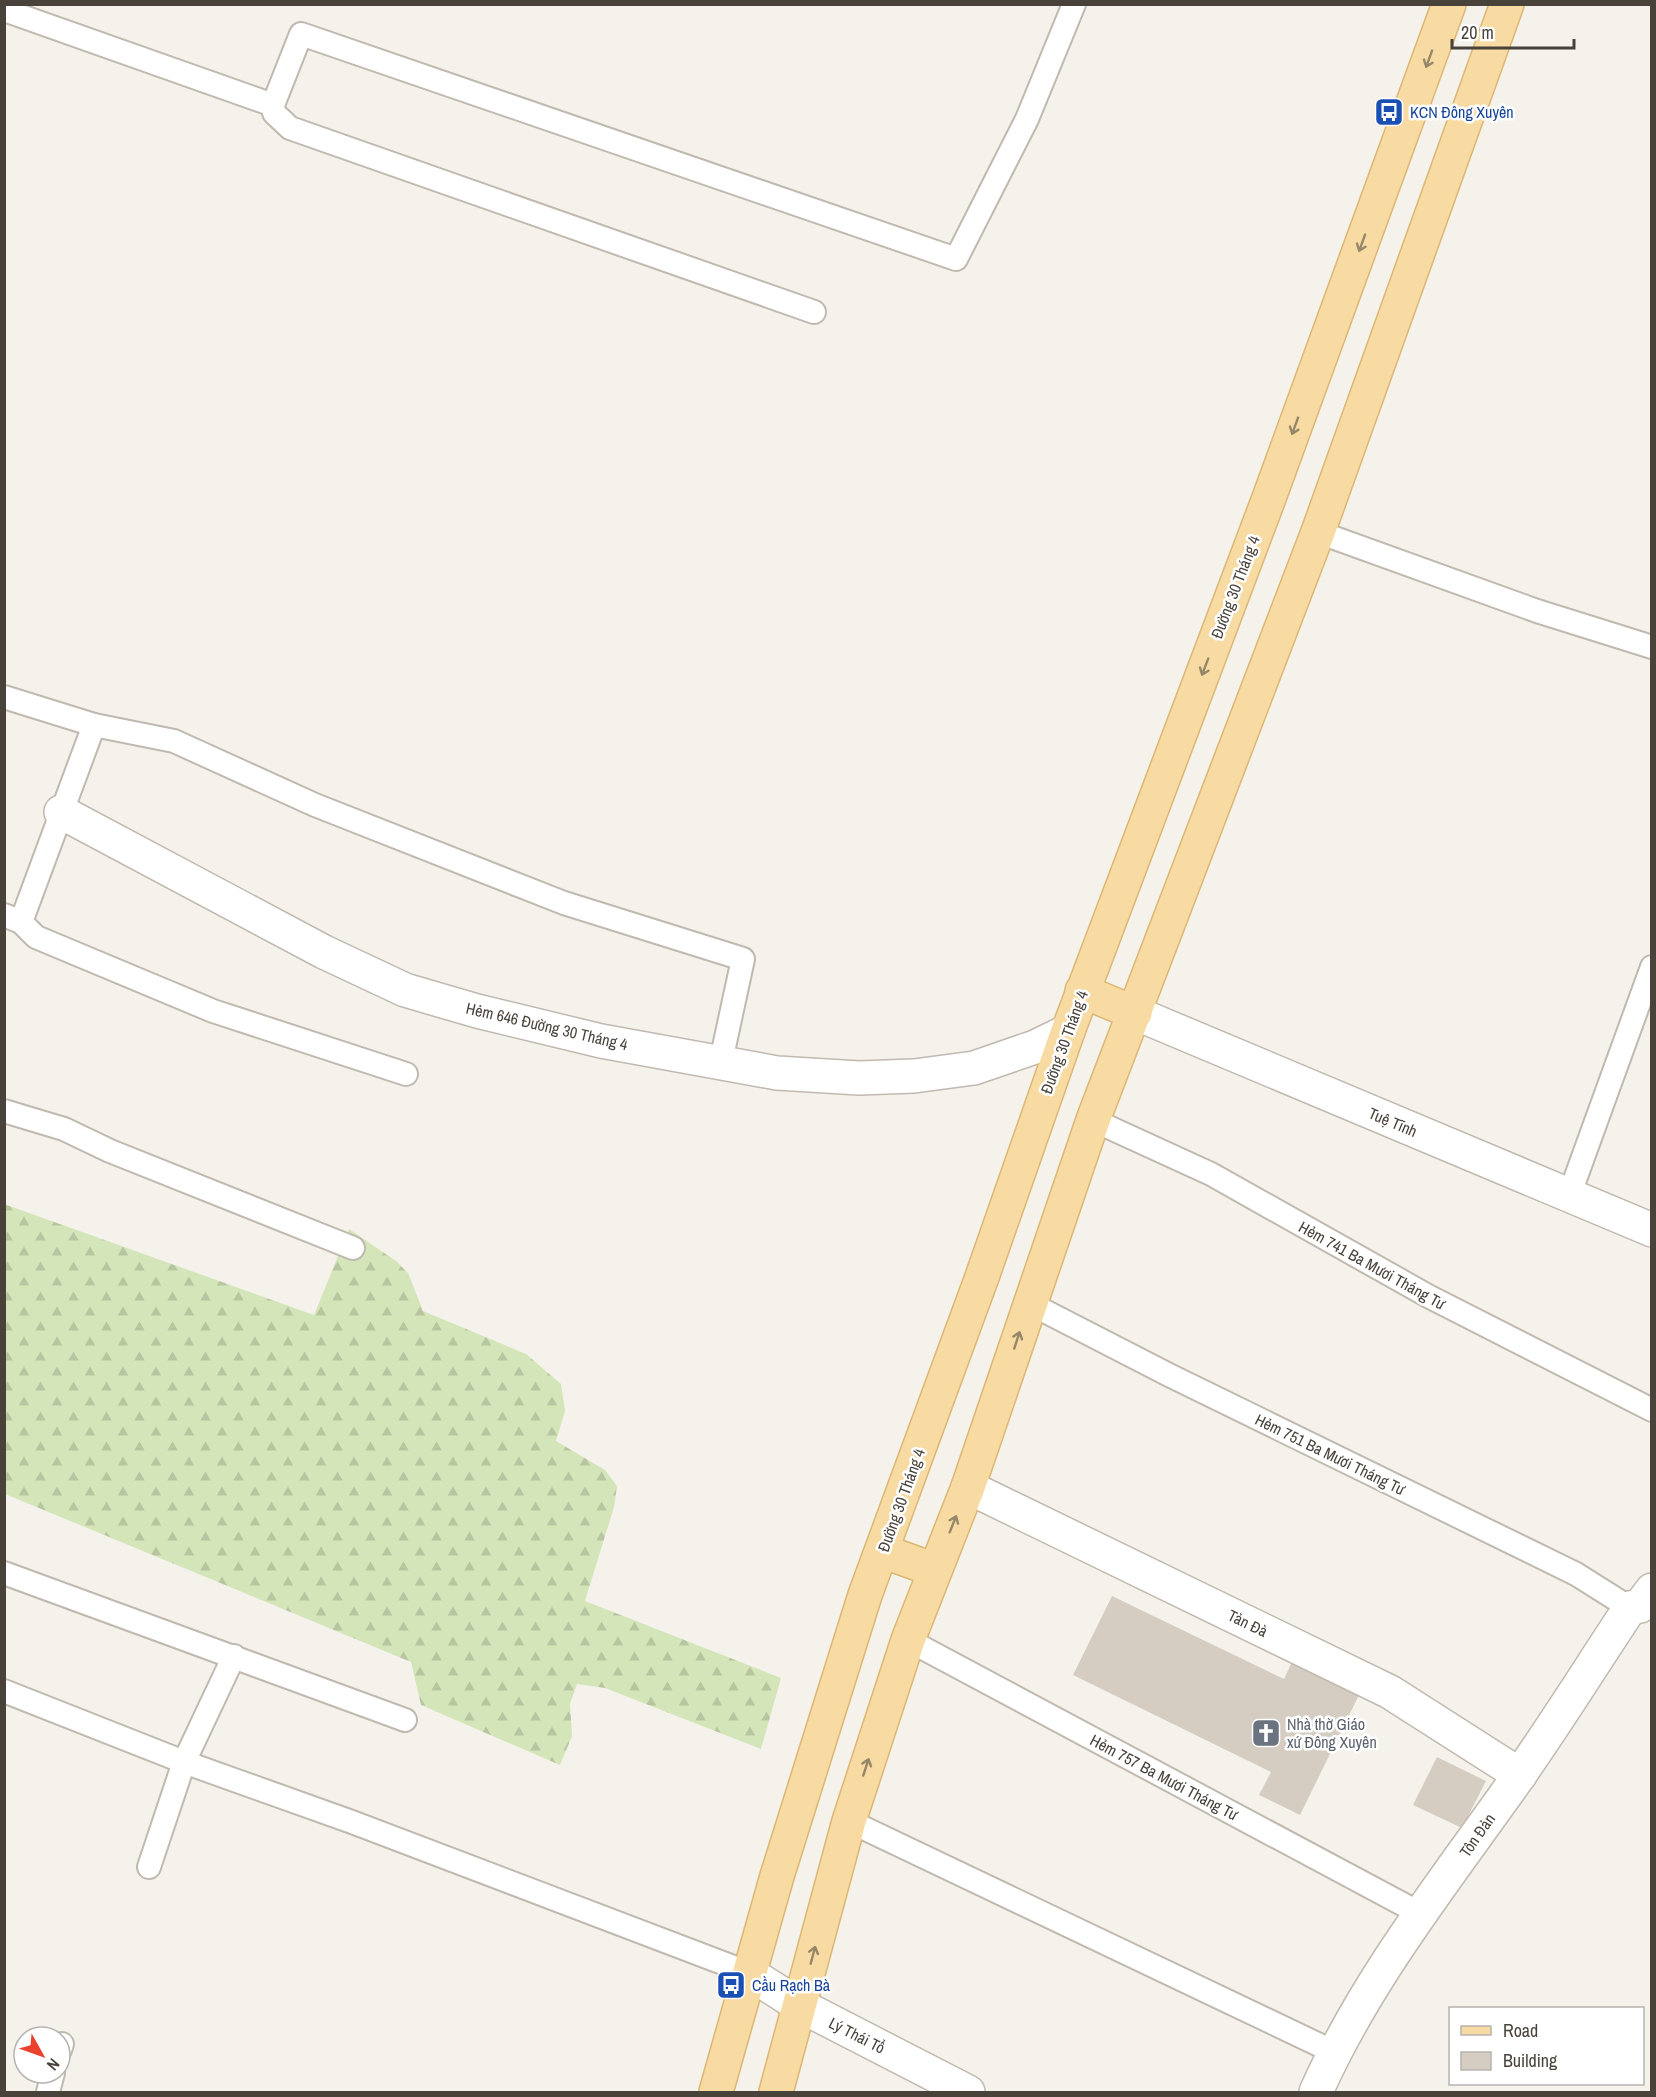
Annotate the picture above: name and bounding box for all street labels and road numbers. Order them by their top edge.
street label: Đường 30 Tháng 4 [1205,532,1265,642]
street label: Đường 30 Tháng 4 [1035,987,1093,1097]
street label: Hẻm 646 Đường 30 Tháng 4 [464,997,630,1055]
street label: Tuệ Tĩnh [1365,1102,1421,1142]
street label: Hẻm 741 Ba Mươi Tháng Tư [1295,1216,1450,1315]
street label: Hẻm 751 Ba Mươi Tháng Tư [1251,1408,1409,1500]
street label: Đường 30 Tháng 4 [872,1445,930,1555]
street label: Tản Đà [1224,1604,1272,1642]
street label: Hẻm 757 Ba Mươi Tháng Tư [1086,1729,1242,1826]
street label: Tôn Đản [1454,1809,1500,1861]
street label: Lý Thái Tổ [825,2012,889,2058]

